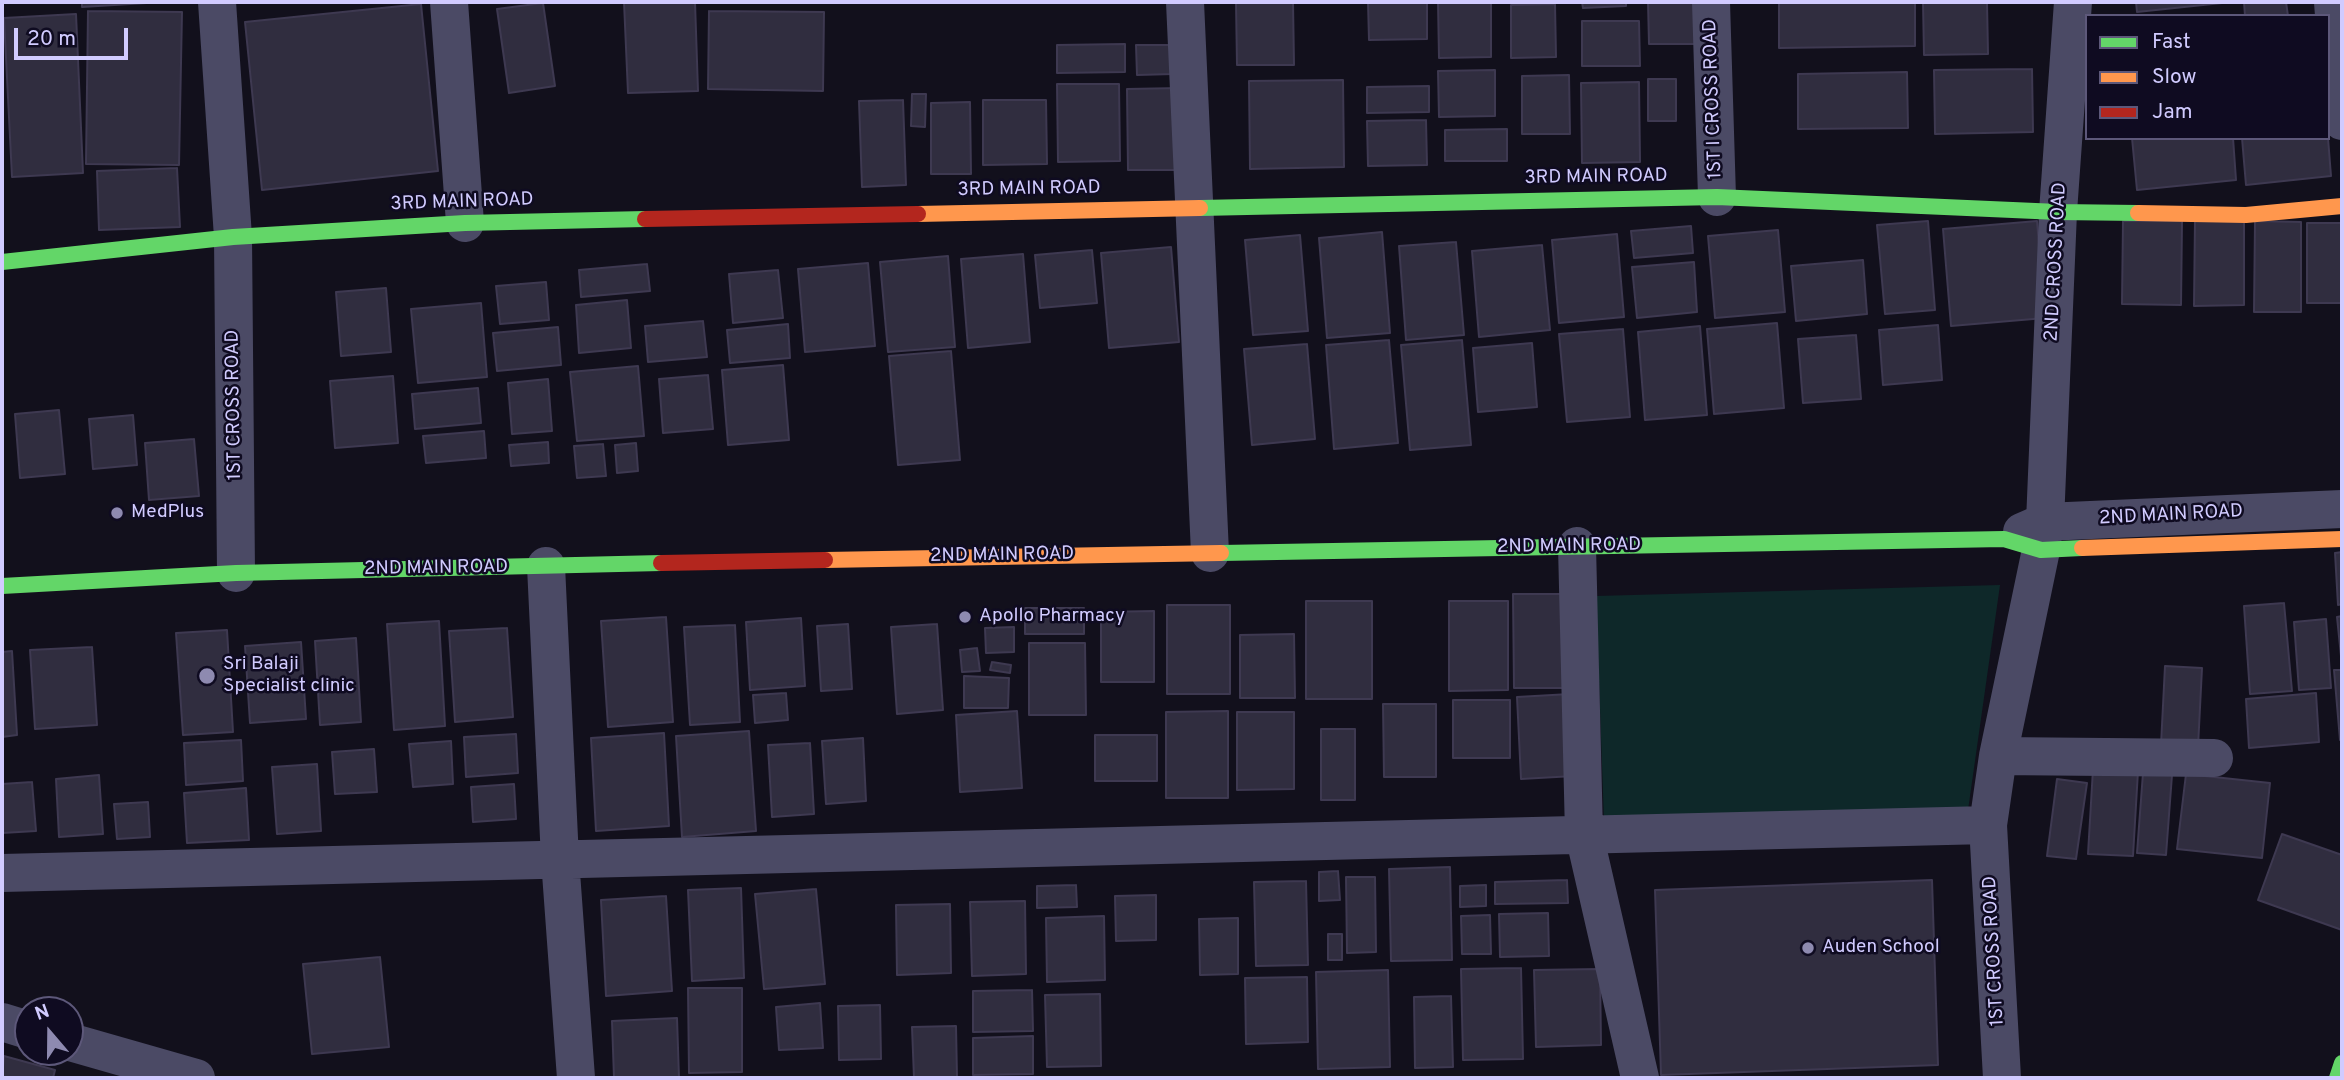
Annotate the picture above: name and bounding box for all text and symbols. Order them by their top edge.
scale bar [18,14,131,58]
legend [2085,14,2330,140]
street label: 1ST I CROSS ROAD [1700,18,1728,180]
text: 20 m [27,26,76,53]
text: Fast [2152,29,2191,56]
text: Slow [2152,64,2197,91]
text: Jam [2152,99,2193,126]
street label: 3RD MAIN ROAD [1524,165,1668,191]
street label: 3RD MAIN ROAD [957,177,1101,203]
street label: 2ND CROSS ROAD [2041,182,2073,342]
street label: 3RD MAIN ROAD [390,189,534,217]
street label: 1ST CROSS ROAD [222,330,248,480]
street label: 2ND MAIN ROAD [2098,501,2244,531]
place label: MedPlus [131,502,204,524]
marker: MedPlus [109,505,125,521]
street label: 2ND MAIN ROAD [1497,534,1641,560]
street label: 2ND MAIN ROAD [930,543,1074,569]
street label: 2ND MAIN ROAD [364,556,508,582]
place label: Apollo Pharmacy [979,606,1125,628]
marker: Apollo Pharmacy [957,609,973,625]
place label: Sri Balaji Specialist clinic [223,654,355,698]
marker: Sri Balaji Specialist clinic [197,666,217,686]
street label: 1ST CROSS ROAD [1980,875,2010,1027]
place label: Auden School [1822,937,1940,959]
marker: Auden School [1800,940,1816,956]
north arrow [14,996,84,1066]
text: N [32,1000,53,1027]

